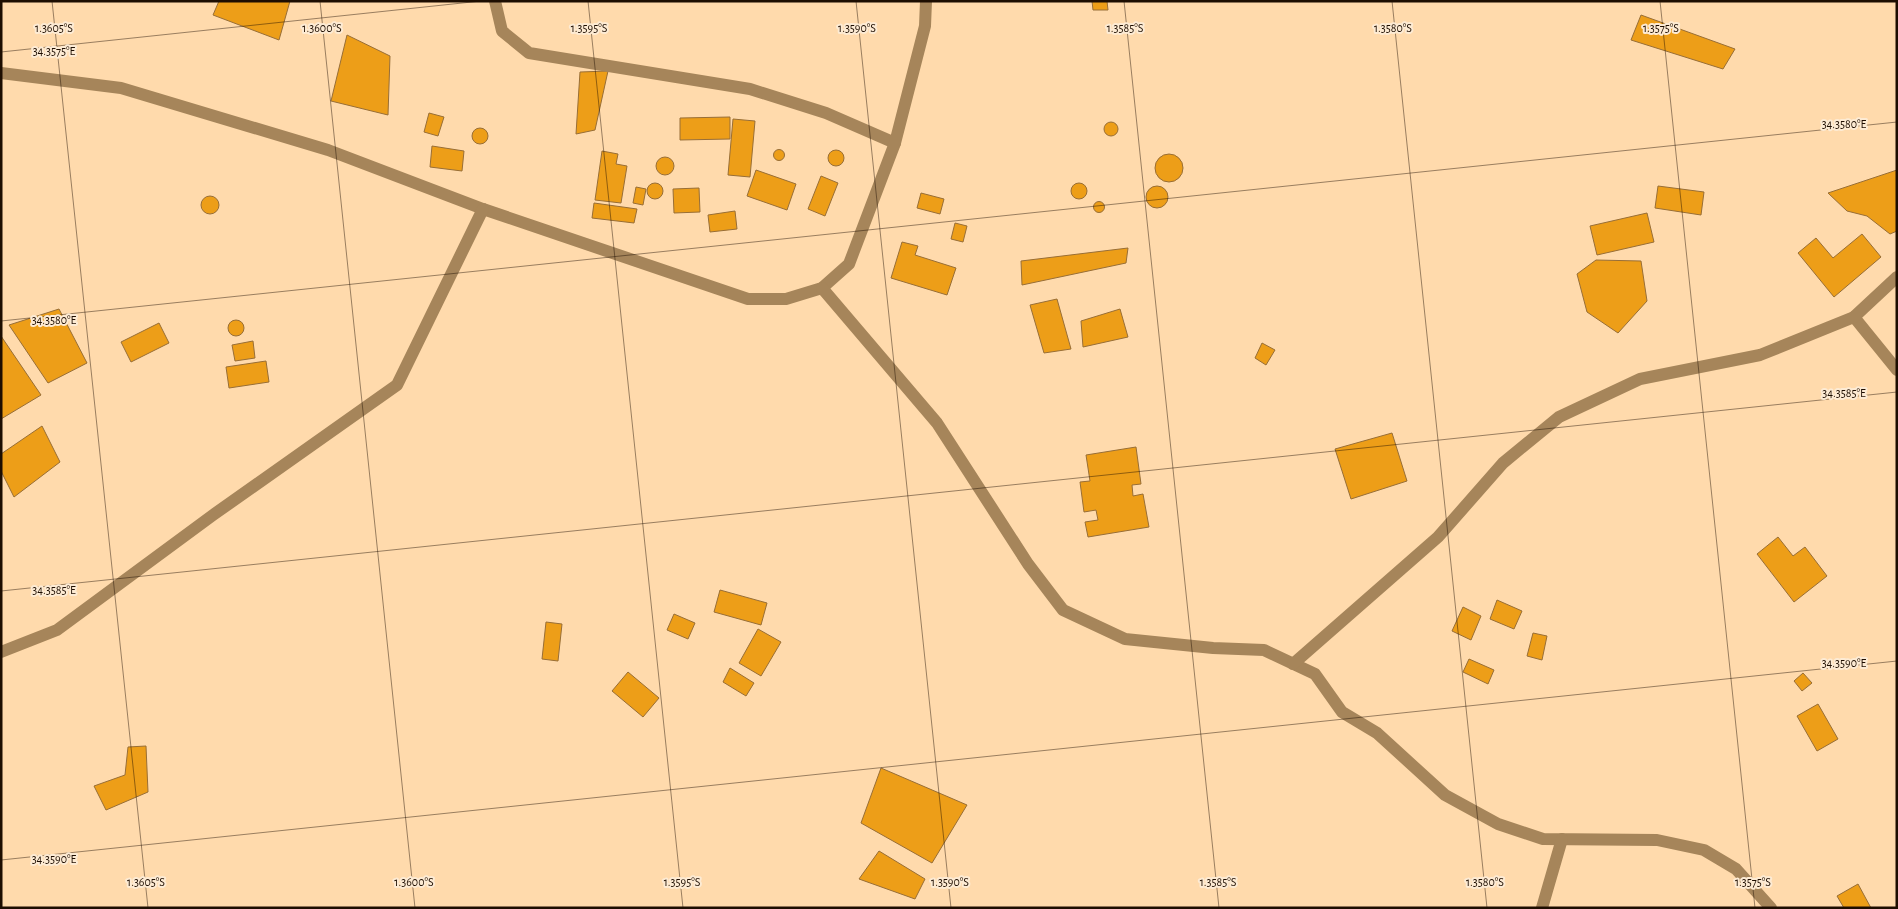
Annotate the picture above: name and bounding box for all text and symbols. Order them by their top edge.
text: 1.3605°S [35,22,73,34]
text: 1.3600°S [302,22,342,34]
text: 1.3595°S [571,22,608,34]
text: 1.3590°S [838,22,876,34]
text: 1.3585°S [1107,22,1144,34]
text: 1.3580°S [1374,22,1412,34]
text: 1.3575°S [1643,22,1679,34]
text: 34.3575°E [33,45,76,57]
text: 34.3580°E [1822,118,1867,130]
text: 34.3580°E [32,314,77,326]
text: 34.3585°E [1822,387,1866,399]
text: 34.3585°E [32,584,76,596]
text: 34.3590°E [1822,657,1867,669]
text: 34.3590°E [32,853,77,865]
text: 1.3605°S [127,876,165,888]
text: 1.3600°S [394,876,434,888]
text: 1.3595°S [664,876,701,888]
text: 1.3590°S [931,876,969,888]
text: 1.3585°S [1200,876,1237,888]
text: 1.3580°S [1466,876,1504,888]
text: 1.3575°S [1735,876,1771,888]

